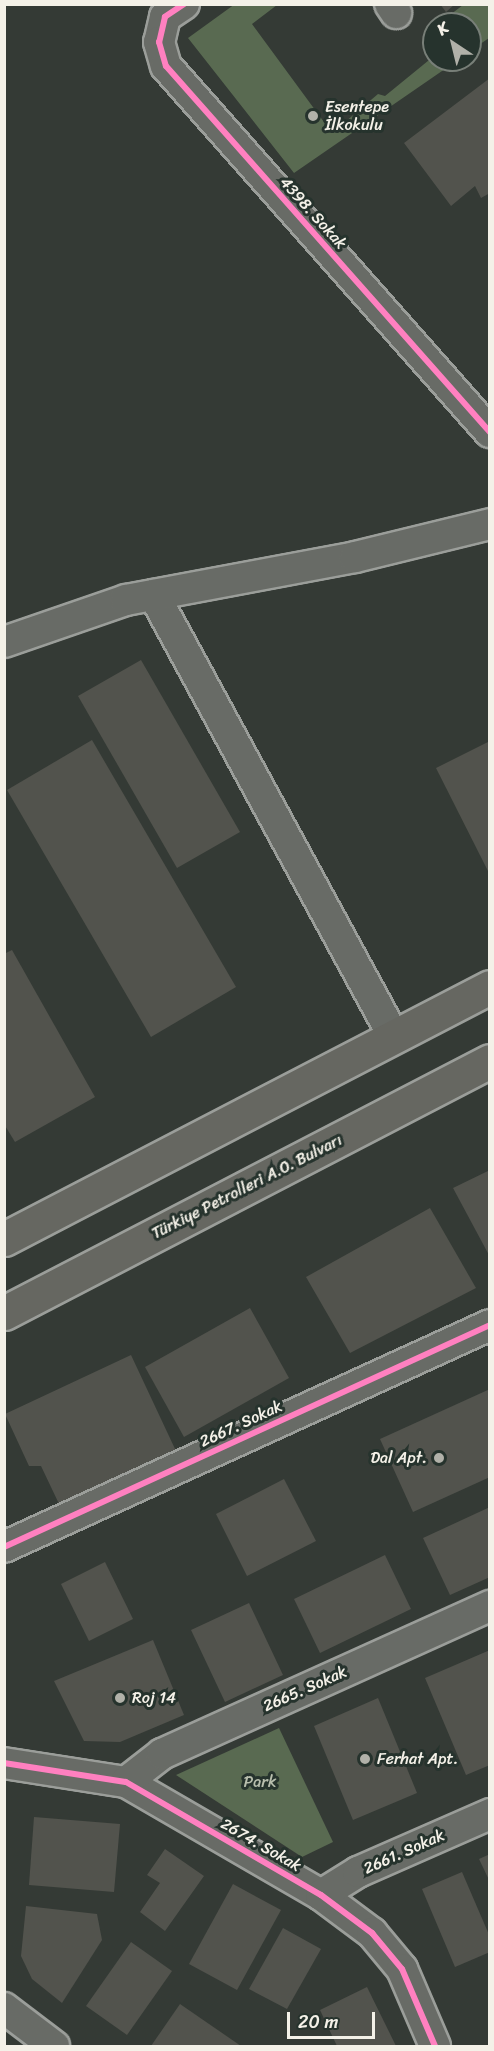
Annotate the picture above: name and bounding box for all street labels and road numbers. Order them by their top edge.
street label: 4398. Sokak [276,173,350,253]
street label: Türkiye Petrolleri A.O. Bulvarı [149,1131,345,1243]
street label: 2667. Sokak [197,1397,285,1451]
street label: 2665. Sokak [260,1662,350,1716]
street label: 2674. Sokak [217,1814,305,1876]
street label: 2661. Sokak [361,1826,447,1878]

